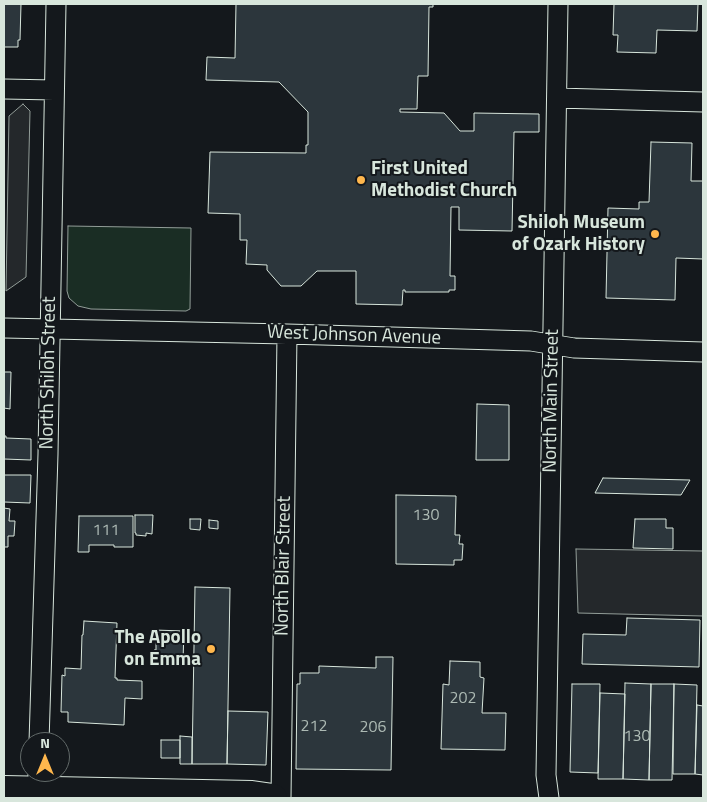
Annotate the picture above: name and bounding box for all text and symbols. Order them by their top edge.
place label: First United Methodist Church [371,158,517,202]
marker: First United Methodist Church [355,174,367,186]
place label: Shiloh Museum of Ozark History [512,212,645,256]
marker: Shiloh Museum of Ozark History [649,228,661,240]
street label: North Shiloh Street [36,296,62,450]
street label: West Johnson Avenue [267,322,441,350]
street label: North Main Street [539,329,565,473]
street label: North Blair Street [271,496,297,636]
house number: 130 [413,506,439,526]
house number: 111 [93,521,119,541]
place label: The Apollo on Emma [114,627,201,671]
marker: The Apollo on Emma [205,643,217,655]
house number: 202 [450,689,476,709]
house number: 212 [301,717,327,737]
house number: 206 [360,718,386,738]
house number: 130 [624,727,650,747]
north arrow [20,732,70,782]
text: N [40,732,50,753]

